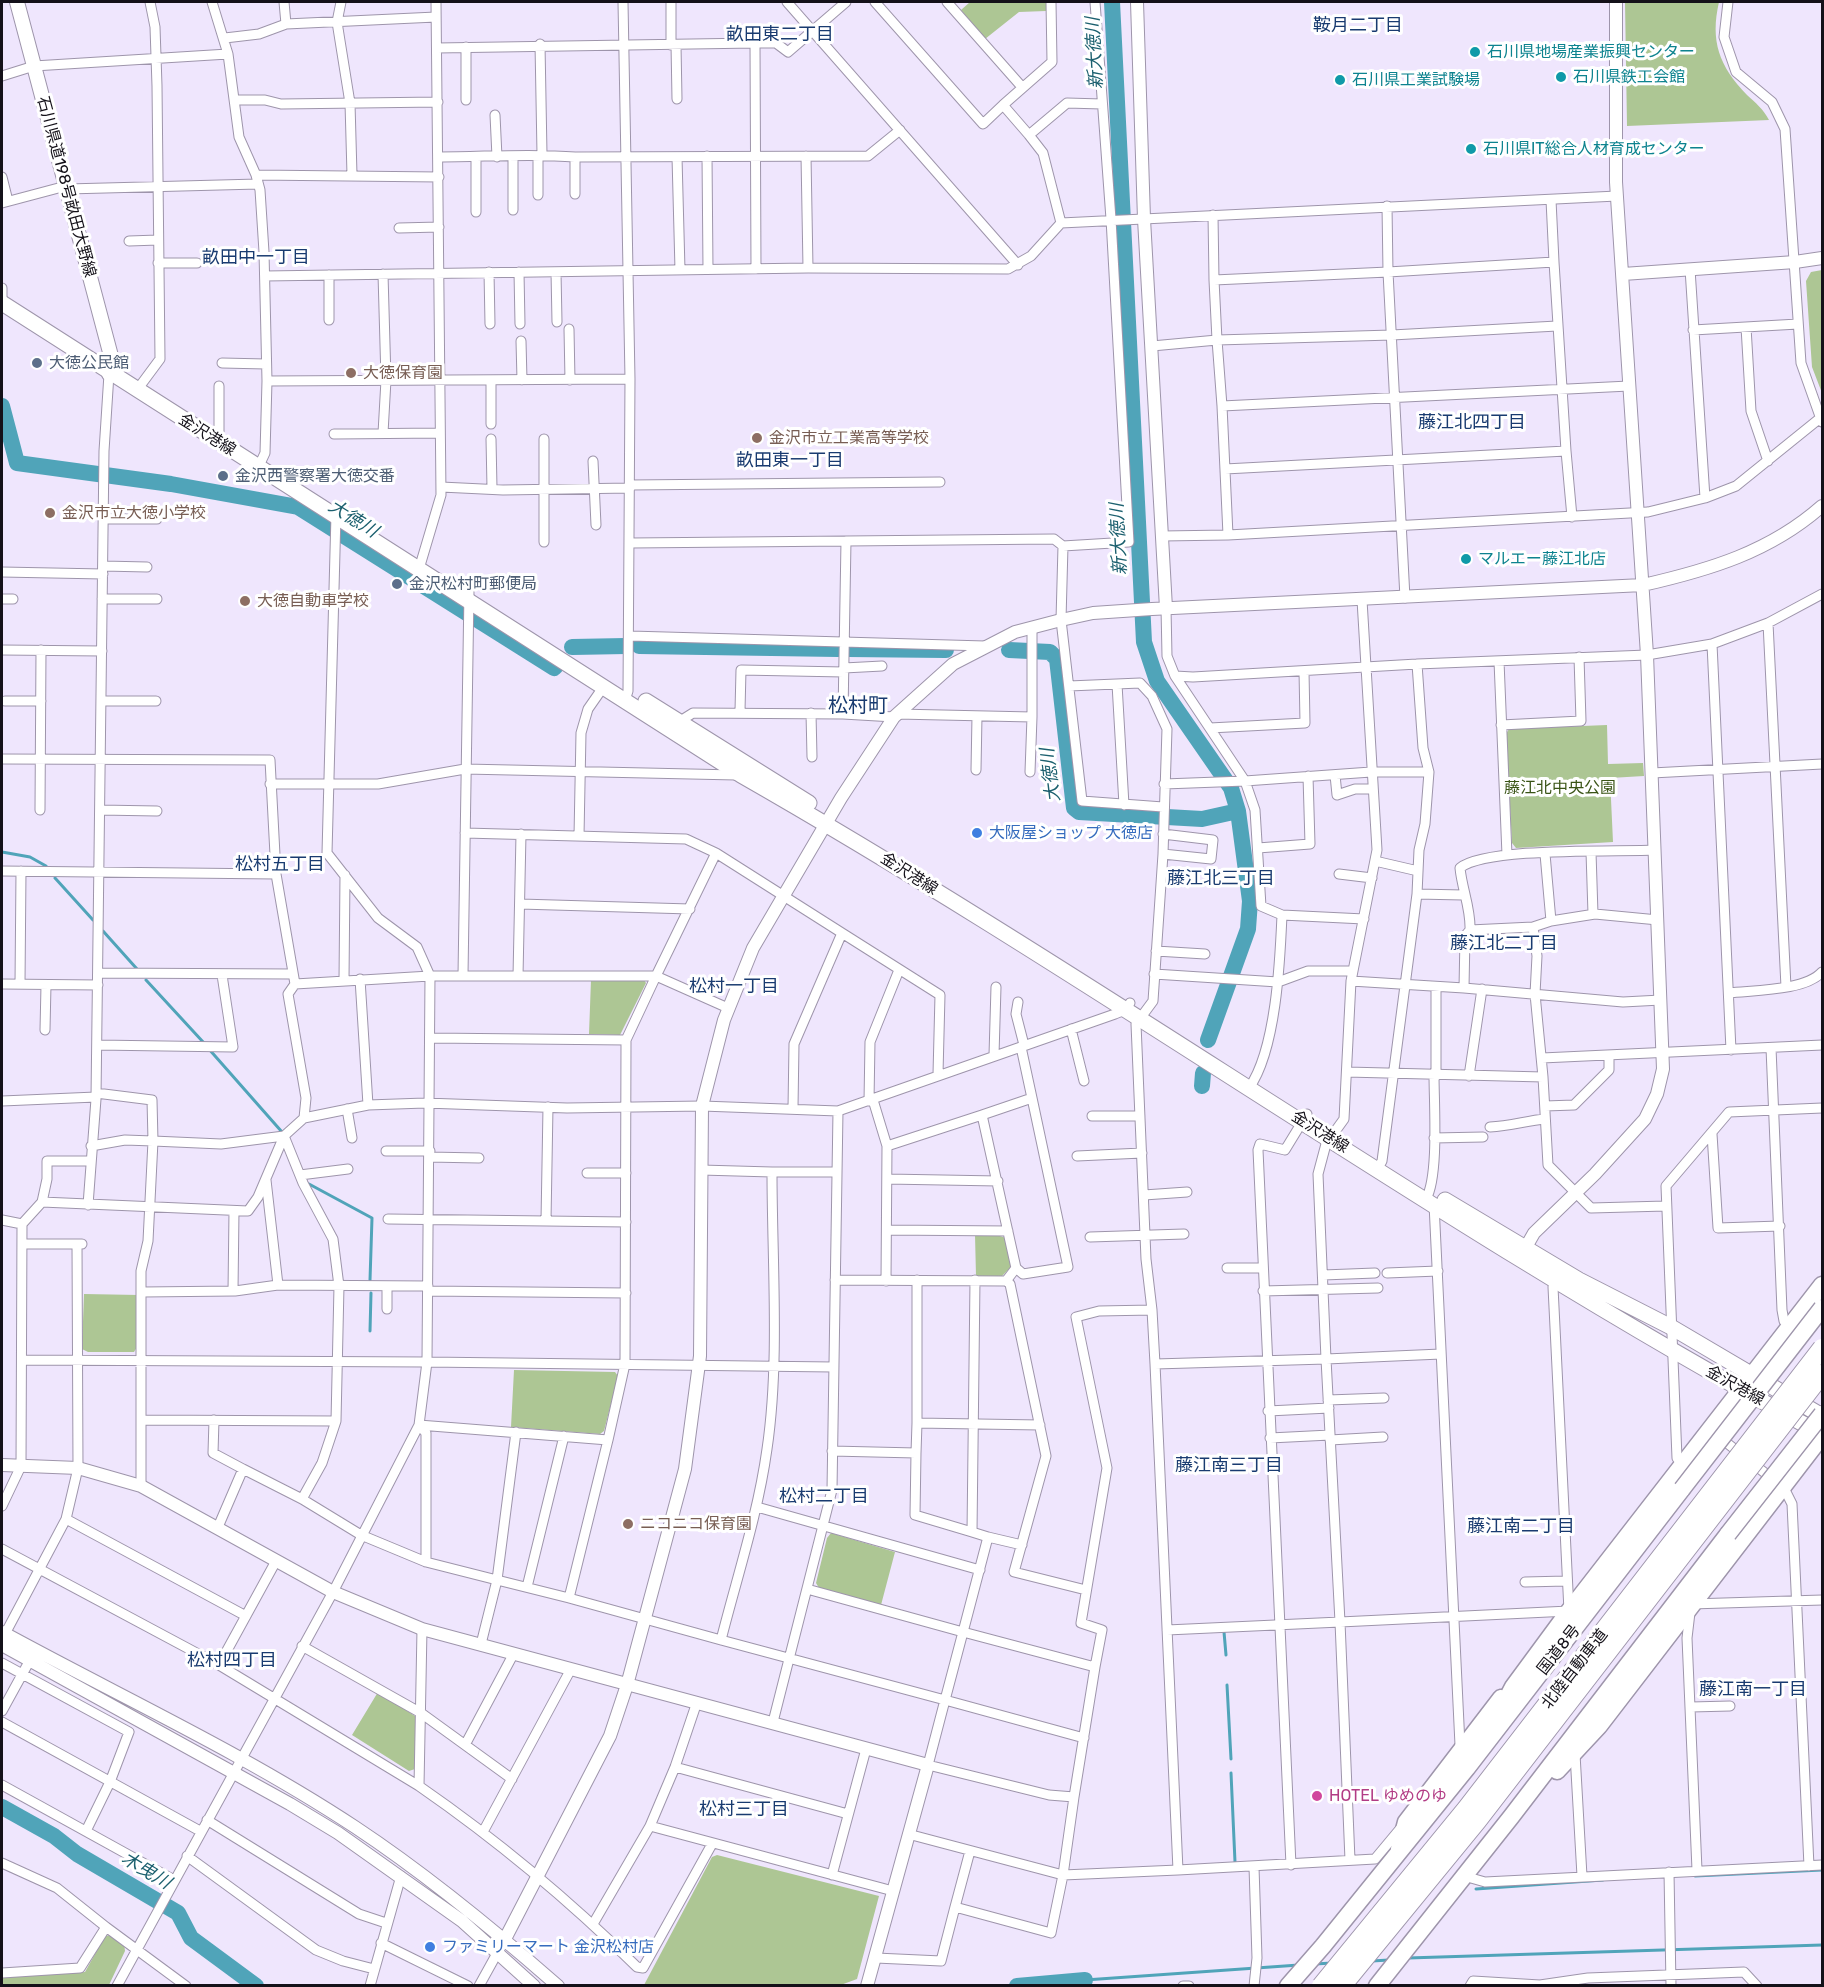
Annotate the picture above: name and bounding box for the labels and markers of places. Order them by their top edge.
place label: 石川県地場産業振興センター [1487,42,1695,62]
marker: 石川県地場産業振興センター [1468,45,1482,59]
place label: 石川県鉄工会館 [1573,67,1685,87]
place label: 石川県工業試験場 [1352,70,1480,90]
marker: 石川県鉄工会館 [1554,70,1568,84]
marker: 石川県工業試験場 [1333,73,1347,87]
place label: 石川県IT総合人材育成センター [1483,139,1705,159]
marker: 石川県IT総合人材育成センター [1464,142,1478,156]
place label: 大徳公民館 [49,353,129,373]
marker: 大徳公民館 [30,356,44,370]
place label: 大徳保育園 [363,363,443,383]
marker: 大徳保育園 [344,366,358,380]
place label: 金沢市立工業高等学校 [769,428,929,448]
marker: 金沢市立工業高等学校 [750,431,764,445]
place label: 金沢西警察署大徳交番 [235,466,395,486]
marker: 金沢西警察署大徳交番 [216,469,230,483]
place label: 金沢市立大徳小学校 [62,503,206,523]
marker: 金沢市立大徳小学校 [43,506,57,520]
place label: マルエー藤江北店 [1478,549,1606,569]
marker: マルエー藤江北店 [1459,552,1473,566]
place label: 金沢松村町郵便局 [409,574,537,594]
marker: 金沢松村町郵便局 [390,577,404,591]
place label: 大徳自動車学校 [257,591,369,611]
marker: 大徳自動車学校 [238,594,252,608]
place label: 大阪屋ショップ 大徳店 [989,823,1153,843]
marker: 大阪屋ショップ 大徳店 [970,826,984,840]
place label: ニコニコ保育園 [640,1514,752,1534]
marker: ニコニコ保育園 [621,1517,635,1531]
place label: HOTEL ゆめのゆ [1329,1786,1447,1806]
marker: HOTEL ゆめのゆ [1310,1789,1324,1803]
place label: ファミリーマート 金沢松村店 [442,1937,654,1957]
marker: ファミリーマート 金沢松村店 [423,1940,437,1954]

